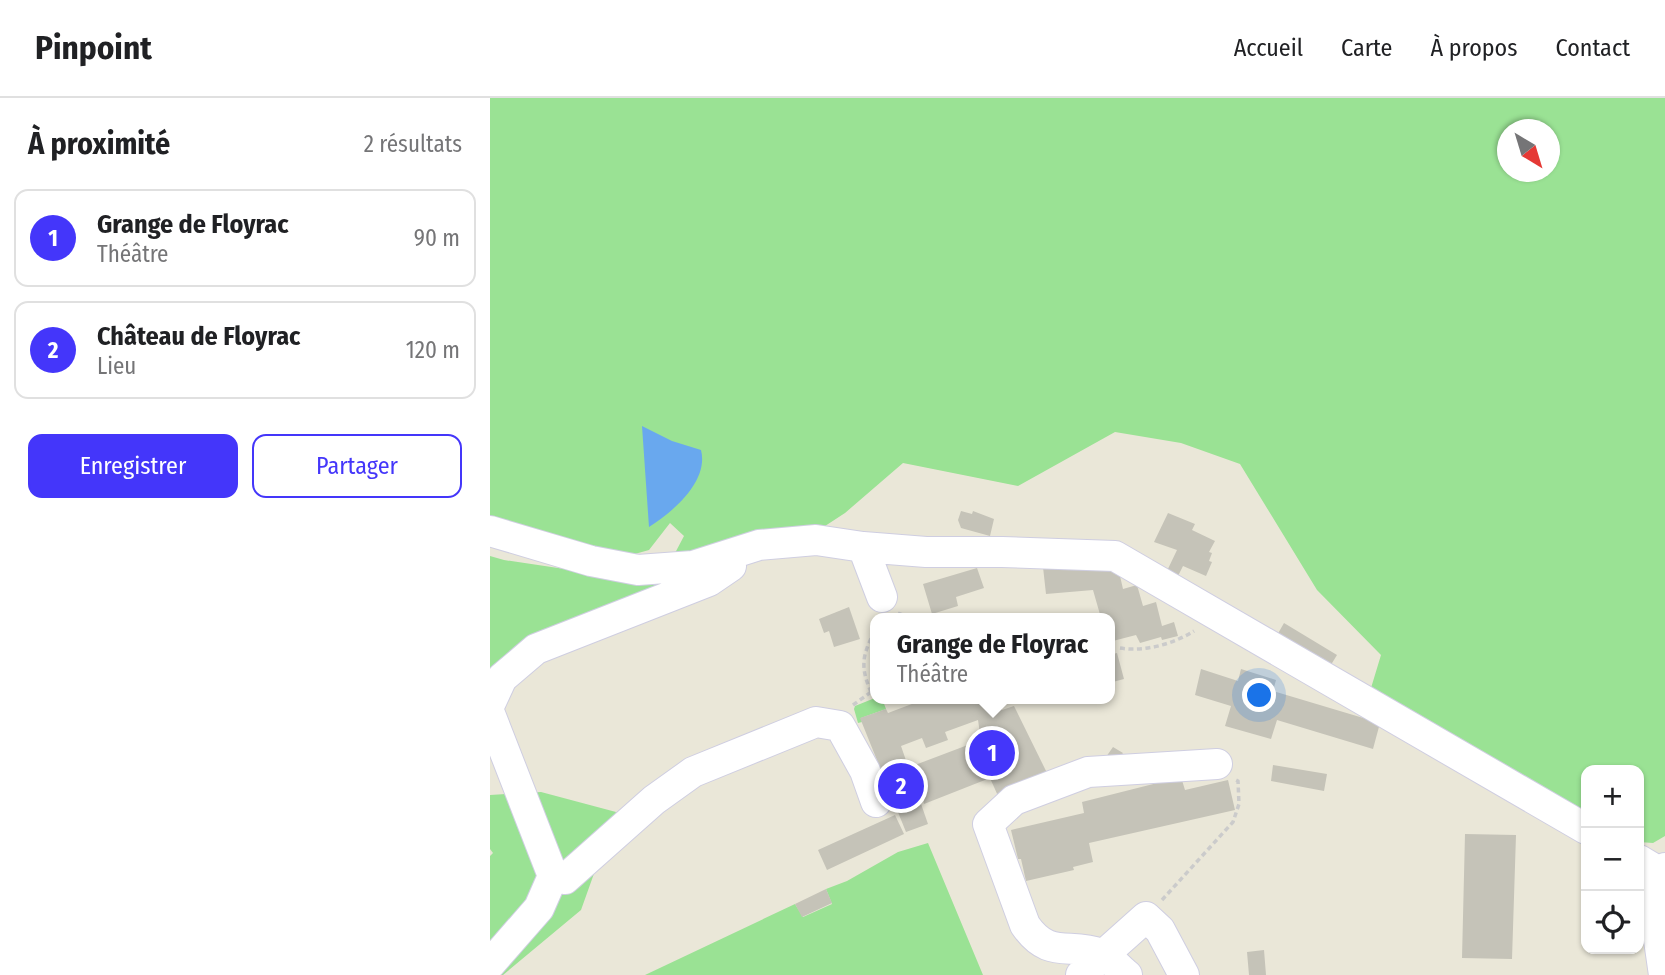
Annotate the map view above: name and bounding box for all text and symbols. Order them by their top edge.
text: Pinpoint [35,28,152,68]
text: Accueil [1234,34,1303,62]
text: Carte [1341,34,1392,62]
text: À propos [1430,34,1517,62]
text: Contact [1555,34,1630,62]
north arrow [1497,119,1560,182]
text: À proximité [28,126,170,162]
text: 2 résultats [364,130,462,158]
text: Grange de Floyrac [97,209,289,240]
text: 1 [48,224,58,252]
text: 90 m [414,224,460,252]
text: Théâtre [97,240,168,268]
text: Château de Floyrac [97,321,300,352]
text: 2 [48,336,58,364]
text: 120 m [406,336,460,364]
text: Lieu [97,352,136,380]
button: Enregistrer [28,434,238,498]
button: Partager [252,434,462,498]
popup [870,613,1115,704]
text: Grange de Floyrac [897,629,1088,660]
text: Théâtre [897,660,968,688]
your location [1242,678,1276,712]
pin: 1 [969,727,1015,779]
pin: 2 [878,760,924,812]
map controls [1581,765,1644,954]
button: + [1581,765,1644,828]
button: − [1581,828,1644,891]
button: locate [1581,891,1644,954]

